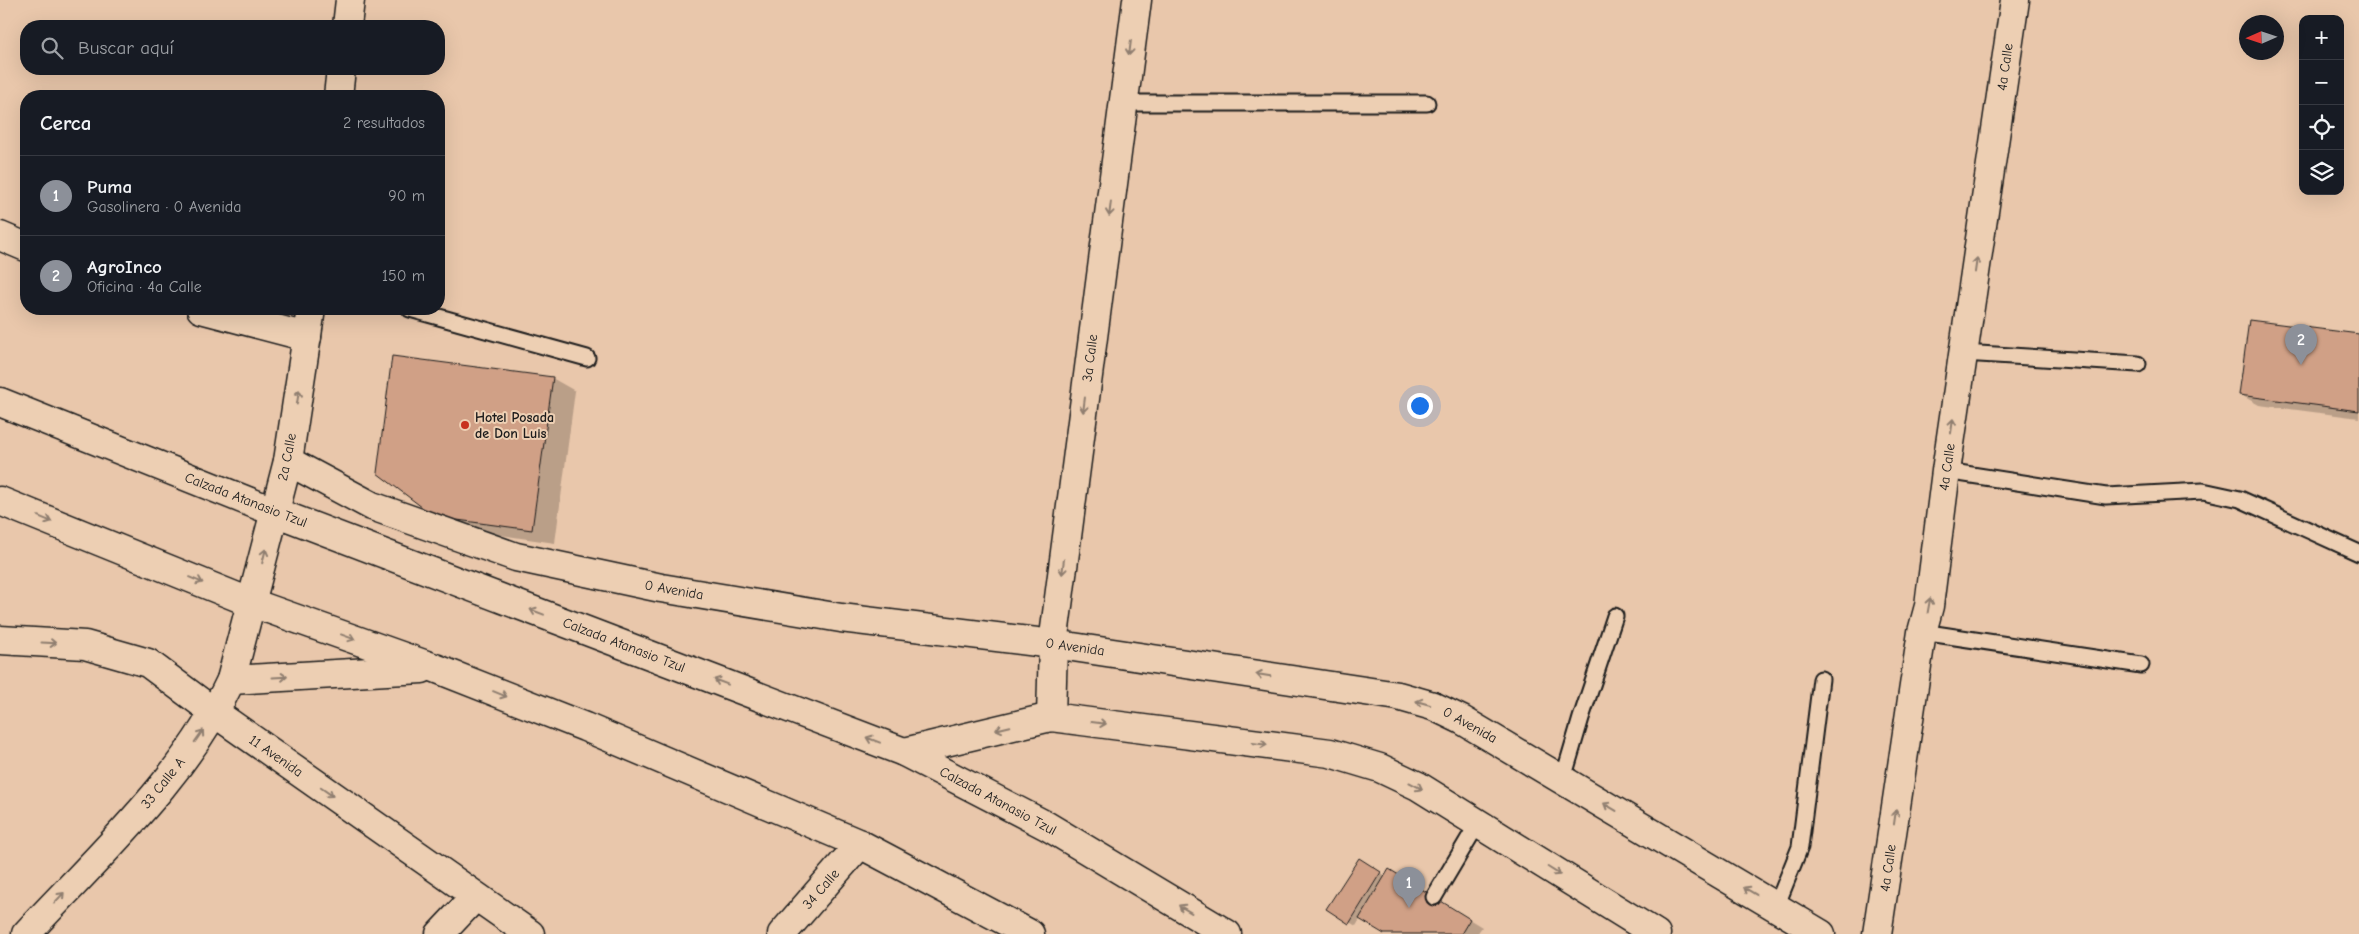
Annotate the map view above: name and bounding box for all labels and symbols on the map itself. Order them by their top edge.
north arrow [2239,15,2284,60]
one-way arrow [1125,40,1135,56]
street label: 4a Calle [1993,42,2017,92]
one-way arrow [1104,201,1114,217]
one-way arrow [1971,258,1981,274]
pin: 2 [2285,324,2317,365]
street label: 3a Calle [1079,333,1101,383]
one-way arrow [293,389,303,405]
your location [1407,393,1433,419]
one-way arrow [1079,397,1089,413]
place label: Hotel Posada de Don Luis [475,409,554,442]
marker: Hotel Posada de Don Luis [459,419,471,431]
one-way arrow [1948,419,1958,435]
street label: 2a Calle [274,432,300,482]
street label: 4a Calle [1935,442,1959,492]
street label: Calzada Atanasio Tzul [182,469,310,531]
one-way arrow [37,515,52,525]
one-way arrow [260,548,269,564]
one-way arrow [1058,558,1068,574]
one-way arrow [188,576,203,586]
street label: 0 Avenida [643,576,705,604]
one-way arrow [1924,597,1934,613]
one-way arrow [530,607,545,616]
street label: Calzada Atanasio Tzul [560,614,688,676]
one-way arrow [340,633,355,642]
street label: 0 Avenida [1044,634,1106,660]
one-way arrow [40,638,56,648]
one-way arrow [1255,670,1271,680]
one-way arrow [272,673,288,682]
one-way arrow [714,677,730,686]
one-way arrow [493,690,508,699]
one-way arrow [1415,697,1431,707]
street label: 0 Avenida [1440,703,1500,747]
one-way arrow [1091,718,1107,728]
one-way arrow [996,724,1012,733]
one-way arrow [194,730,205,743]
street label: 11 Avenida [246,731,306,781]
one-way arrow [866,735,881,744]
one-way arrow [1252,739,1268,749]
street label: 33 Calle A [137,754,189,812]
street label: Calzada Atanasio Tzul [937,763,1059,839]
one-way arrow [1408,782,1423,791]
one-way arrow [320,787,334,797]
one-way arrow [1604,802,1618,812]
one-way arrow [1890,809,1900,825]
street label: 4a Calle [1876,843,1900,893]
street label: 34 Calle [799,865,843,913]
one-way arrow [1547,866,1561,876]
pin: 1 [1393,867,1425,908]
one-way arrow [1743,885,1757,895]
one-way arrow [53,892,65,905]
one-way arrow [1178,903,1193,913]

